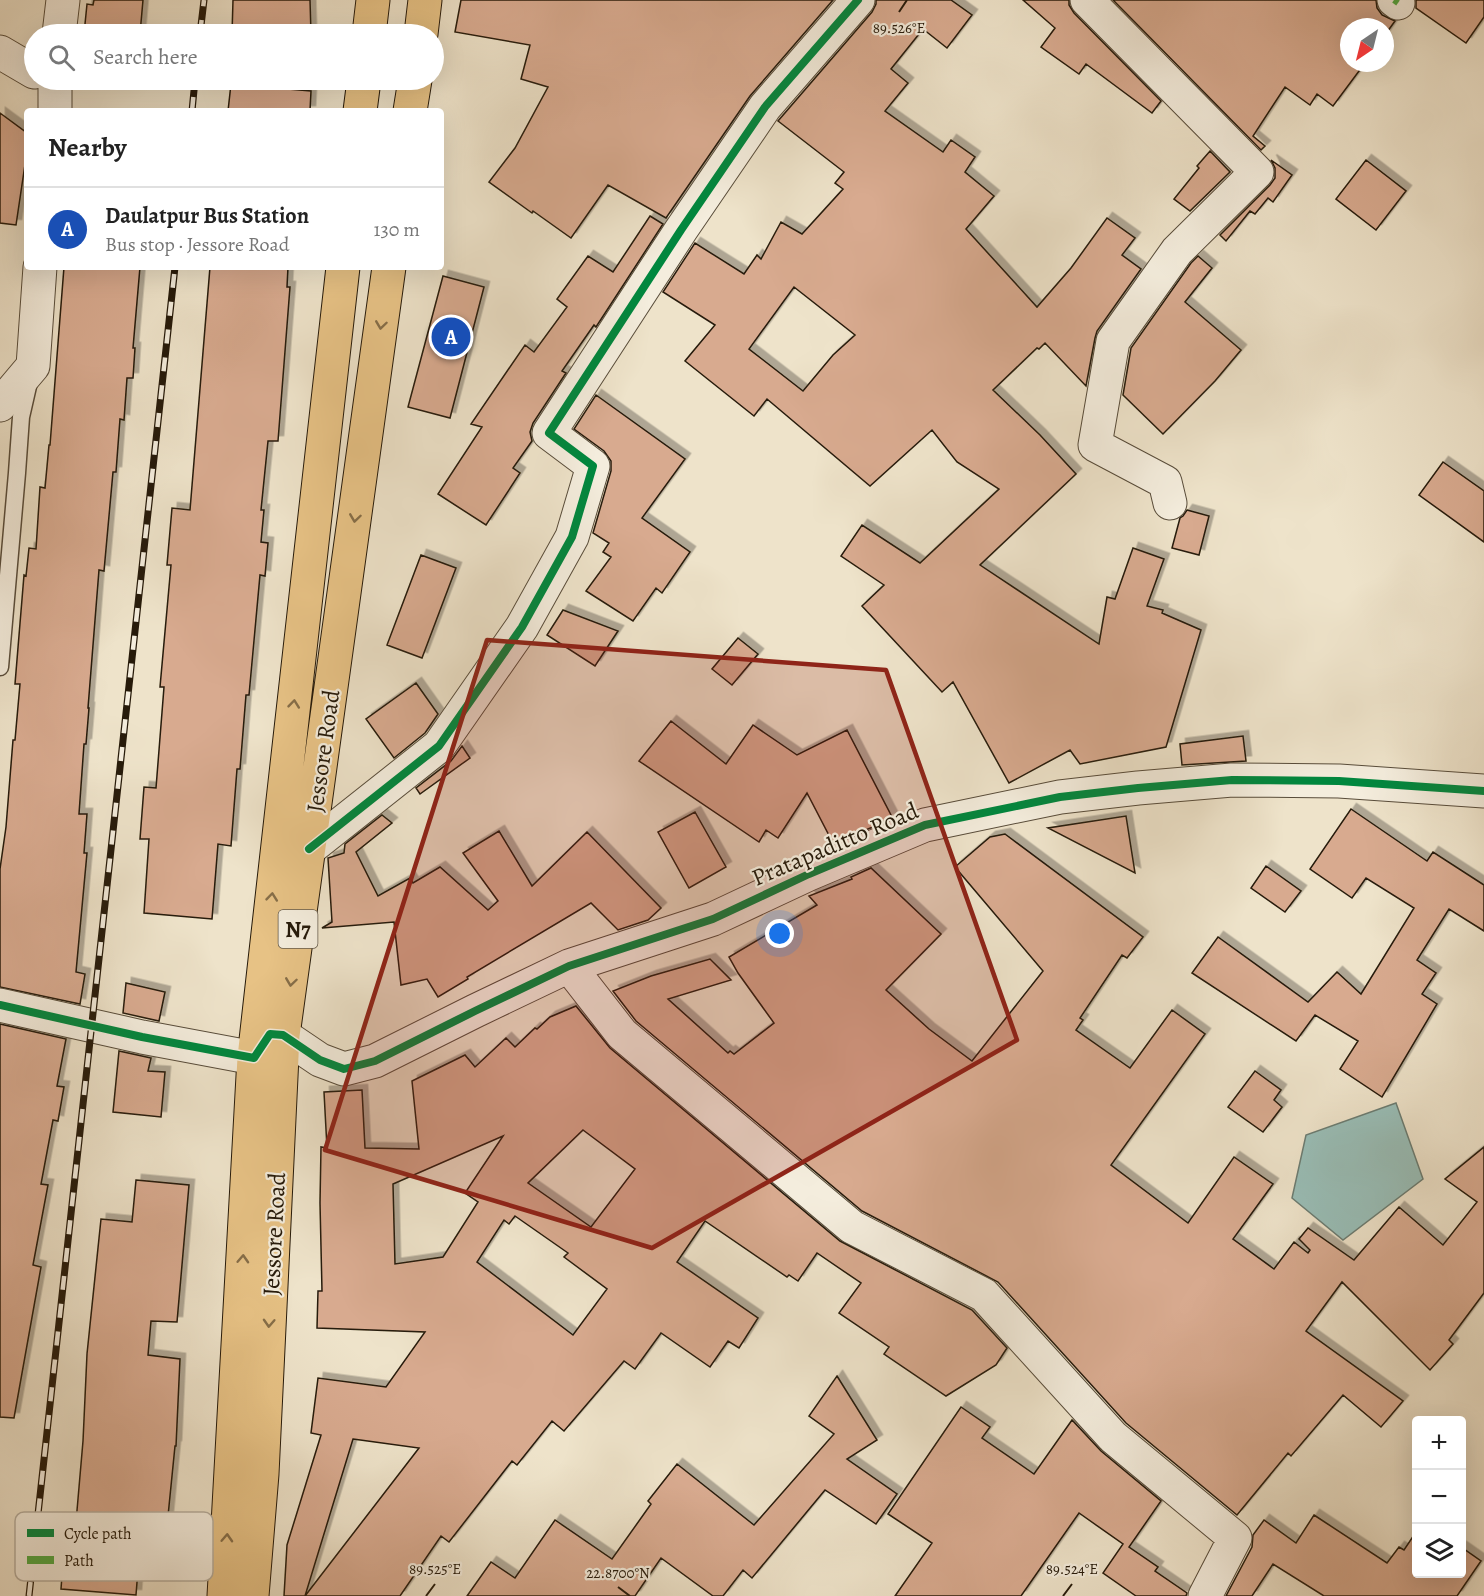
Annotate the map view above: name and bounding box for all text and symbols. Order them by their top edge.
text: 89.526°E [873,18,925,38]
north arrow [1340,18,1394,72]
search box [24,24,444,90]
icon: search [45,41,78,74]
text: Search here [93,42,198,72]
text: Nearby [48,130,127,165]
text: Daulatpur Bus Station [105,201,309,231]
text: A [61,216,74,243]
text: 130 m [374,216,420,243]
text: Bus stop · Jessore Road [105,231,290,258]
pin: A [432,314,470,360]
one-way arrow [376,320,388,330]
one-way arrow [349,514,361,523]
street label: Jessore Road [299,688,347,814]
one-way arrow [287,699,300,708]
street label: Pratapaditto Road [747,794,923,894]
one-way arrow [265,893,278,902]
road number: N7 [278,910,318,948]
your location [765,919,794,948]
one-way arrow [285,977,297,986]
street label: Jessore Road [255,1171,293,1296]
one-way arrow [236,1255,249,1264]
one-way arrow [263,1318,276,1327]
map controls [1412,1416,1466,1578]
button: + [1412,1416,1466,1470]
button: − [1412,1470,1466,1524]
legend [15,1512,213,1581]
text: Cycle path [64,1523,132,1545]
button: layers [1412,1524,1466,1578]
one-way arrow [221,1533,234,1542]
text: Path [64,1550,94,1572]
text: 89.525°E [409,1559,461,1579]
text: 89.524°E [1046,1559,1098,1579]
text: 22.8700°N [586,1563,650,1583]

